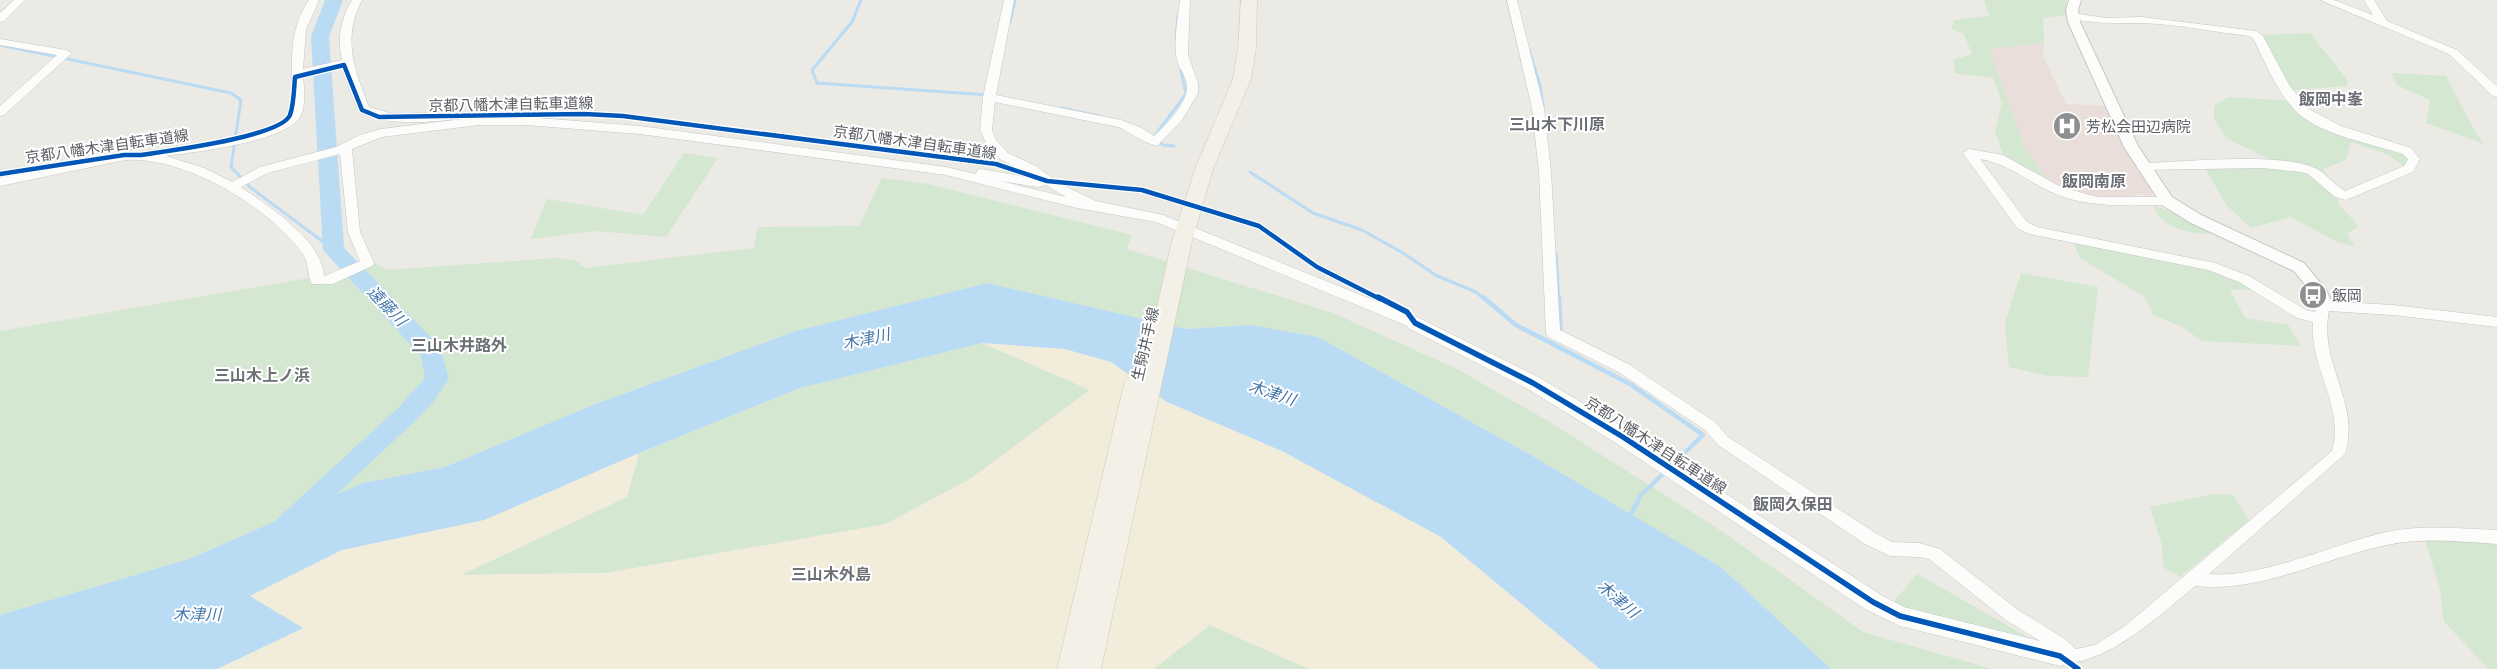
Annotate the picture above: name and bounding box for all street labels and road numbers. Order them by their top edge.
street label: 京都八幡木津自転車道線 [428,93,594,115]
street label: 京都八幡木津自転車道線 [832,121,998,163]
street label: 京都八幡木津自転車道線 [24,125,190,167]
street label: 生駒井手線 [1127,305,1163,383]
street label: 京都八幡木津自転車道線 [1582,392,1730,498]

